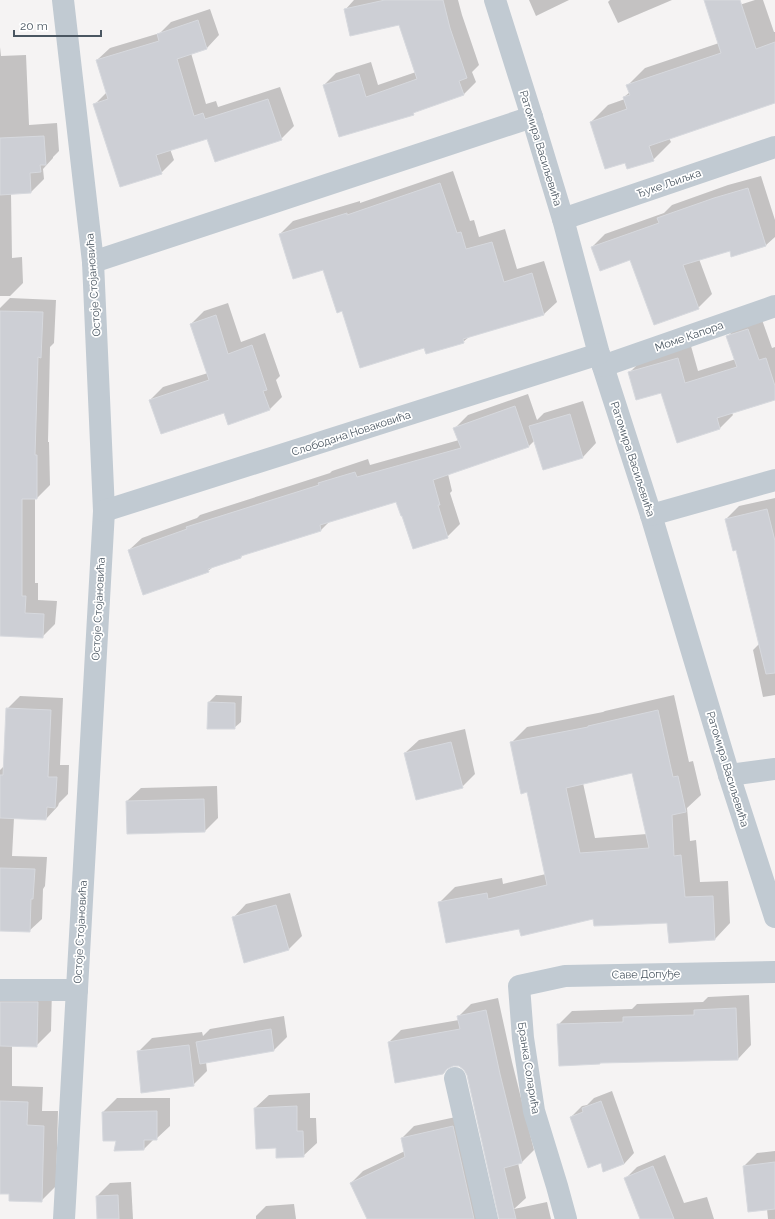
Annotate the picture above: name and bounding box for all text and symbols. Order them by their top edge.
scale bar [14,12,101,38]
text: 20 m [20,19,48,33]
street label: Ратомира Васиљевића [517,89,564,208]
street label: Ђуке Љиљка [635,166,703,200]
street label: Остоје Стојановића [83,233,104,337]
street label: Моме Капора [653,319,725,354]
street label: Ратомира Васиљевића [608,400,657,518]
street label: Слободана Новаковића [290,408,412,459]
street label: Остоје Стојановића [89,557,108,661]
street label: Ратомира Васиљевића [704,710,751,829]
street label: Остоје Стојановића [71,880,90,984]
street label: Саве Допуђе [612,967,681,982]
street label: Бранка Соларића [515,1021,542,1115]

